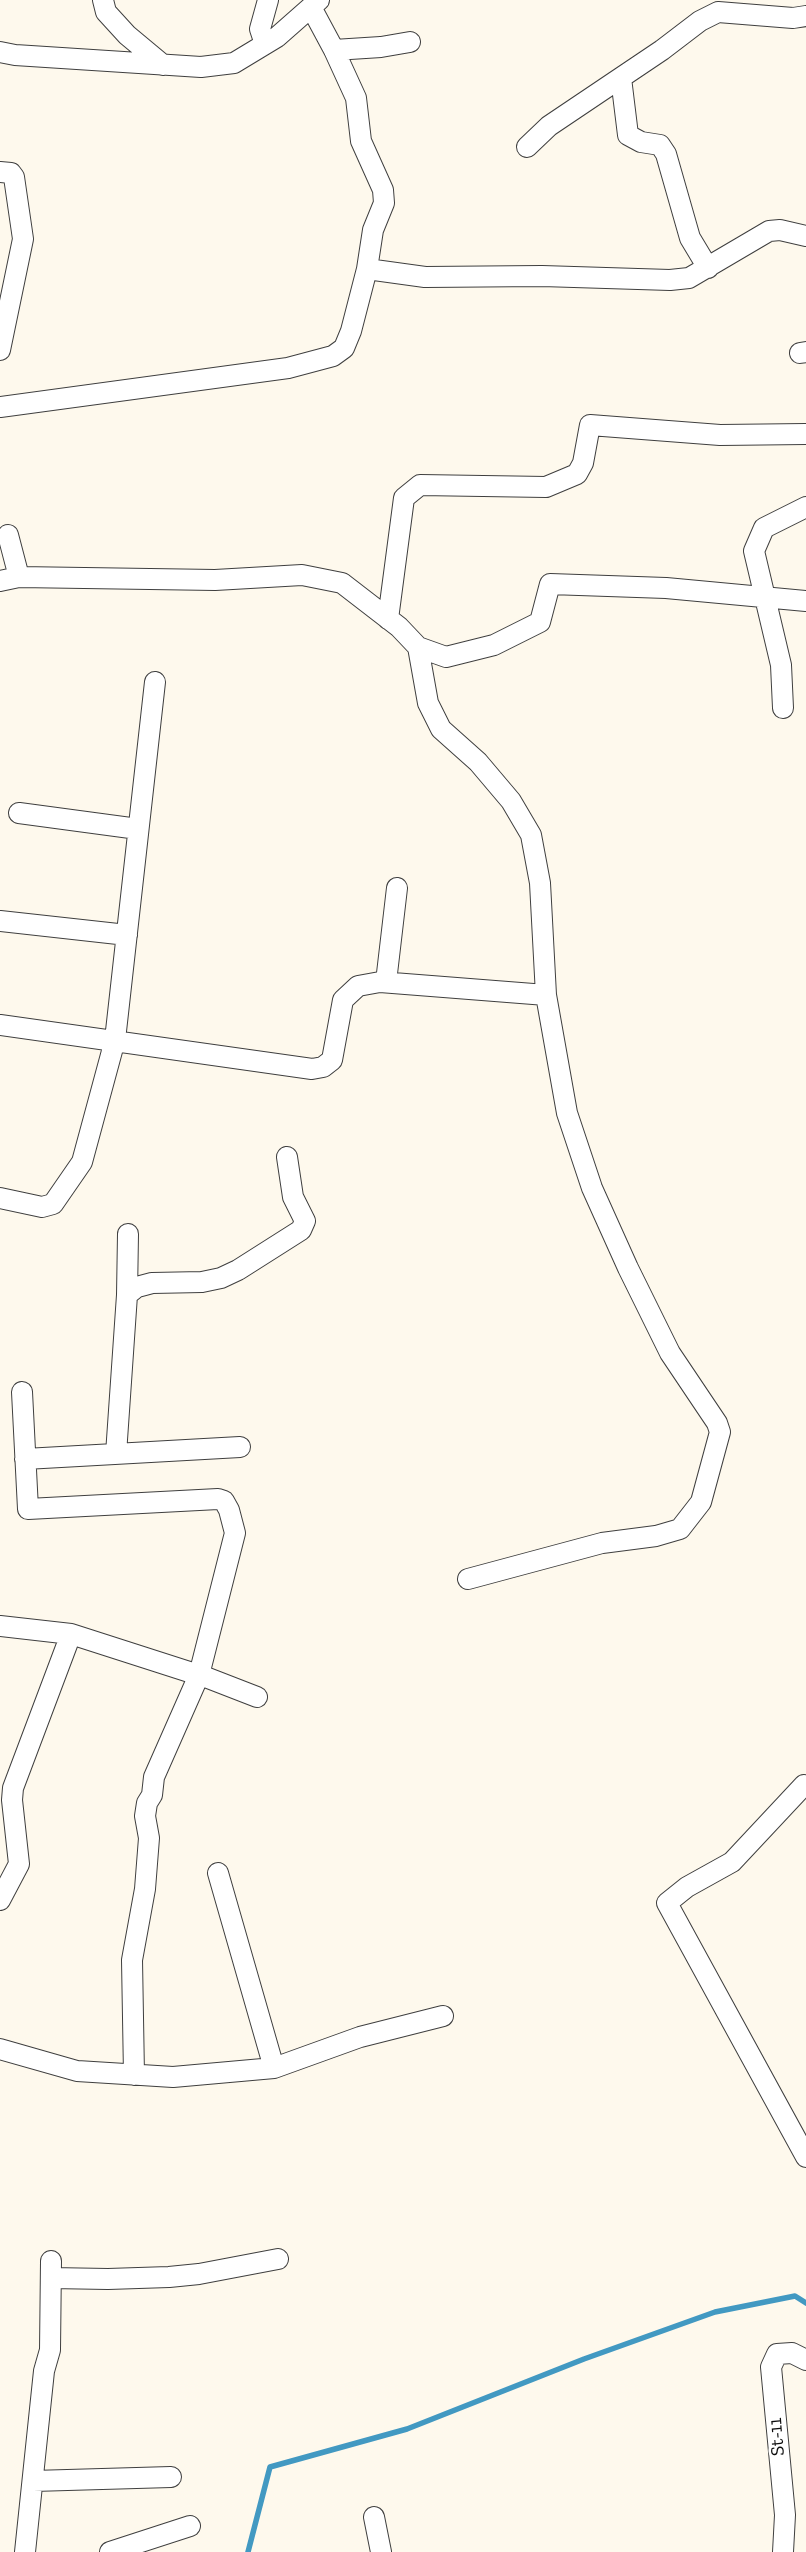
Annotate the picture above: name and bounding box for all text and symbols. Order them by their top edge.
street label: St-11 [764,2417,790,2457]

